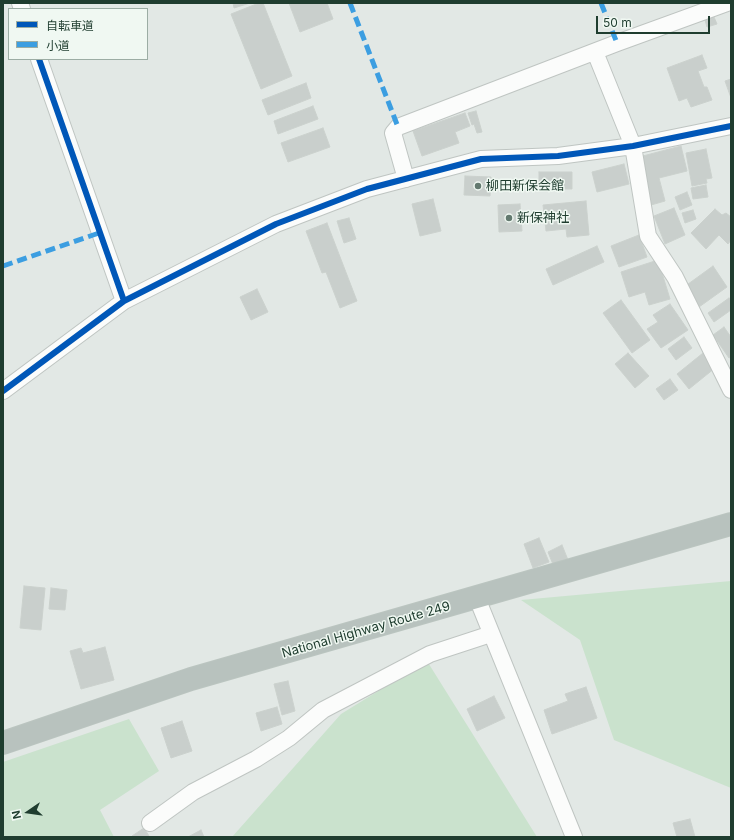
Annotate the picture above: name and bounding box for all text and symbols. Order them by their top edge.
legend [8,8,148,60]
scale bar [598,8,712,34]
text: 50 m [603,15,632,30]
text: 自転車道 [46,18,94,33]
text: 小道 [46,38,70,53]
place label: 柳田新保会館 [486,178,564,194]
marker: 柳田新保会館 [473,181,483,191]
place label: 新保神社 [517,210,569,226]
marker: 新保神社 [504,213,514,223]
street label: National Highway Route 249 [280,598,452,662]
north arrow [8,792,48,832]
text: N [9,809,24,820]

